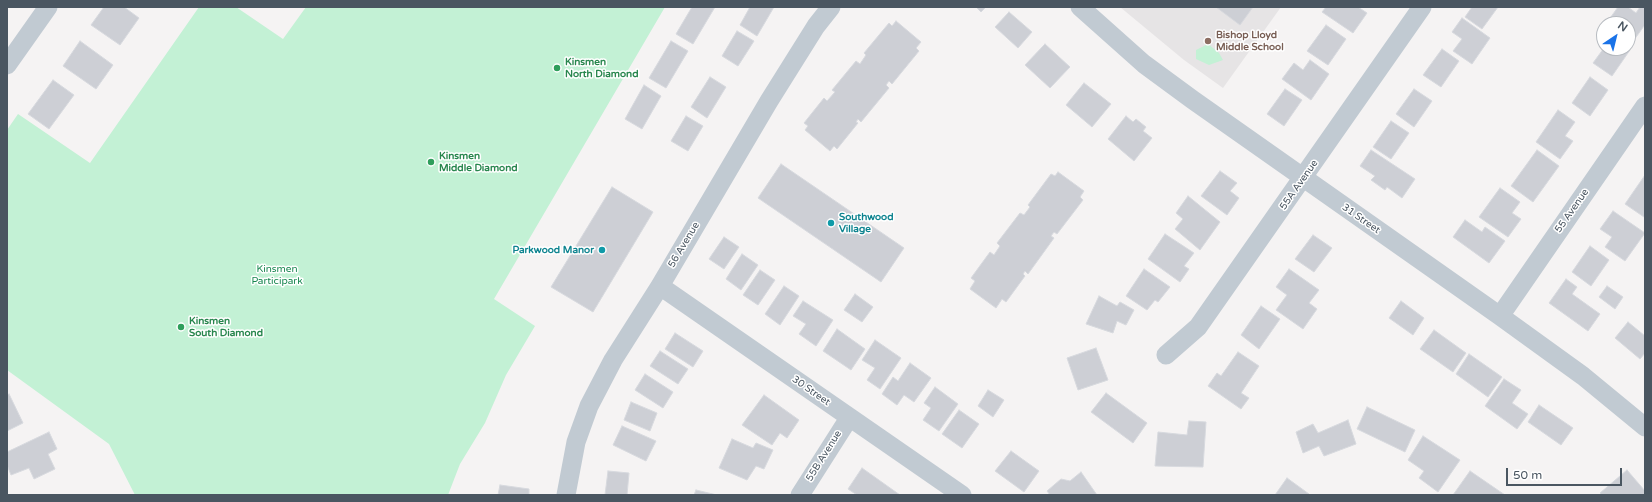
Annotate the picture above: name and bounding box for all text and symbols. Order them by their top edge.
north arrow [1596,16,1636,56]
text: N [1615,19,1630,34]
place label: Bishop Lloyd Middle School [1216,29,1284,52]
marker: Bishop Lloyd Middle School [1203,36,1213,46]
place label: Kinsmen North Diamond [565,56,638,80]
marker: Kinsmen North Diamond [552,63,562,73]
place label: Kinsmen Middle Diamond [439,150,518,174]
marker: Kinsmen Middle Diamond [426,157,436,167]
street label: 55A Avenue [1277,158,1321,212]
street label: 55 Avenue [1552,187,1592,235]
street label: 31 Street [1340,202,1382,236]
place label: Southwood Village [839,211,893,234]
marker: Southwood Village [826,218,836,228]
street label: 56 Avenue [666,220,702,270]
place label: Parkwood Manor [512,244,594,256]
marker: Parkwood Manor [597,245,607,255]
park label: Kinsmen Participark [251,263,303,286]
place label: Kinsmen South Diamond [189,315,263,338]
marker: Kinsmen South Diamond [176,322,186,332]
street label: 30 Street [790,374,832,408]
street label: 55B Avenue [804,428,844,484]
scale bar [1508,460,1624,486]
text: 50 m [1513,468,1542,482]

